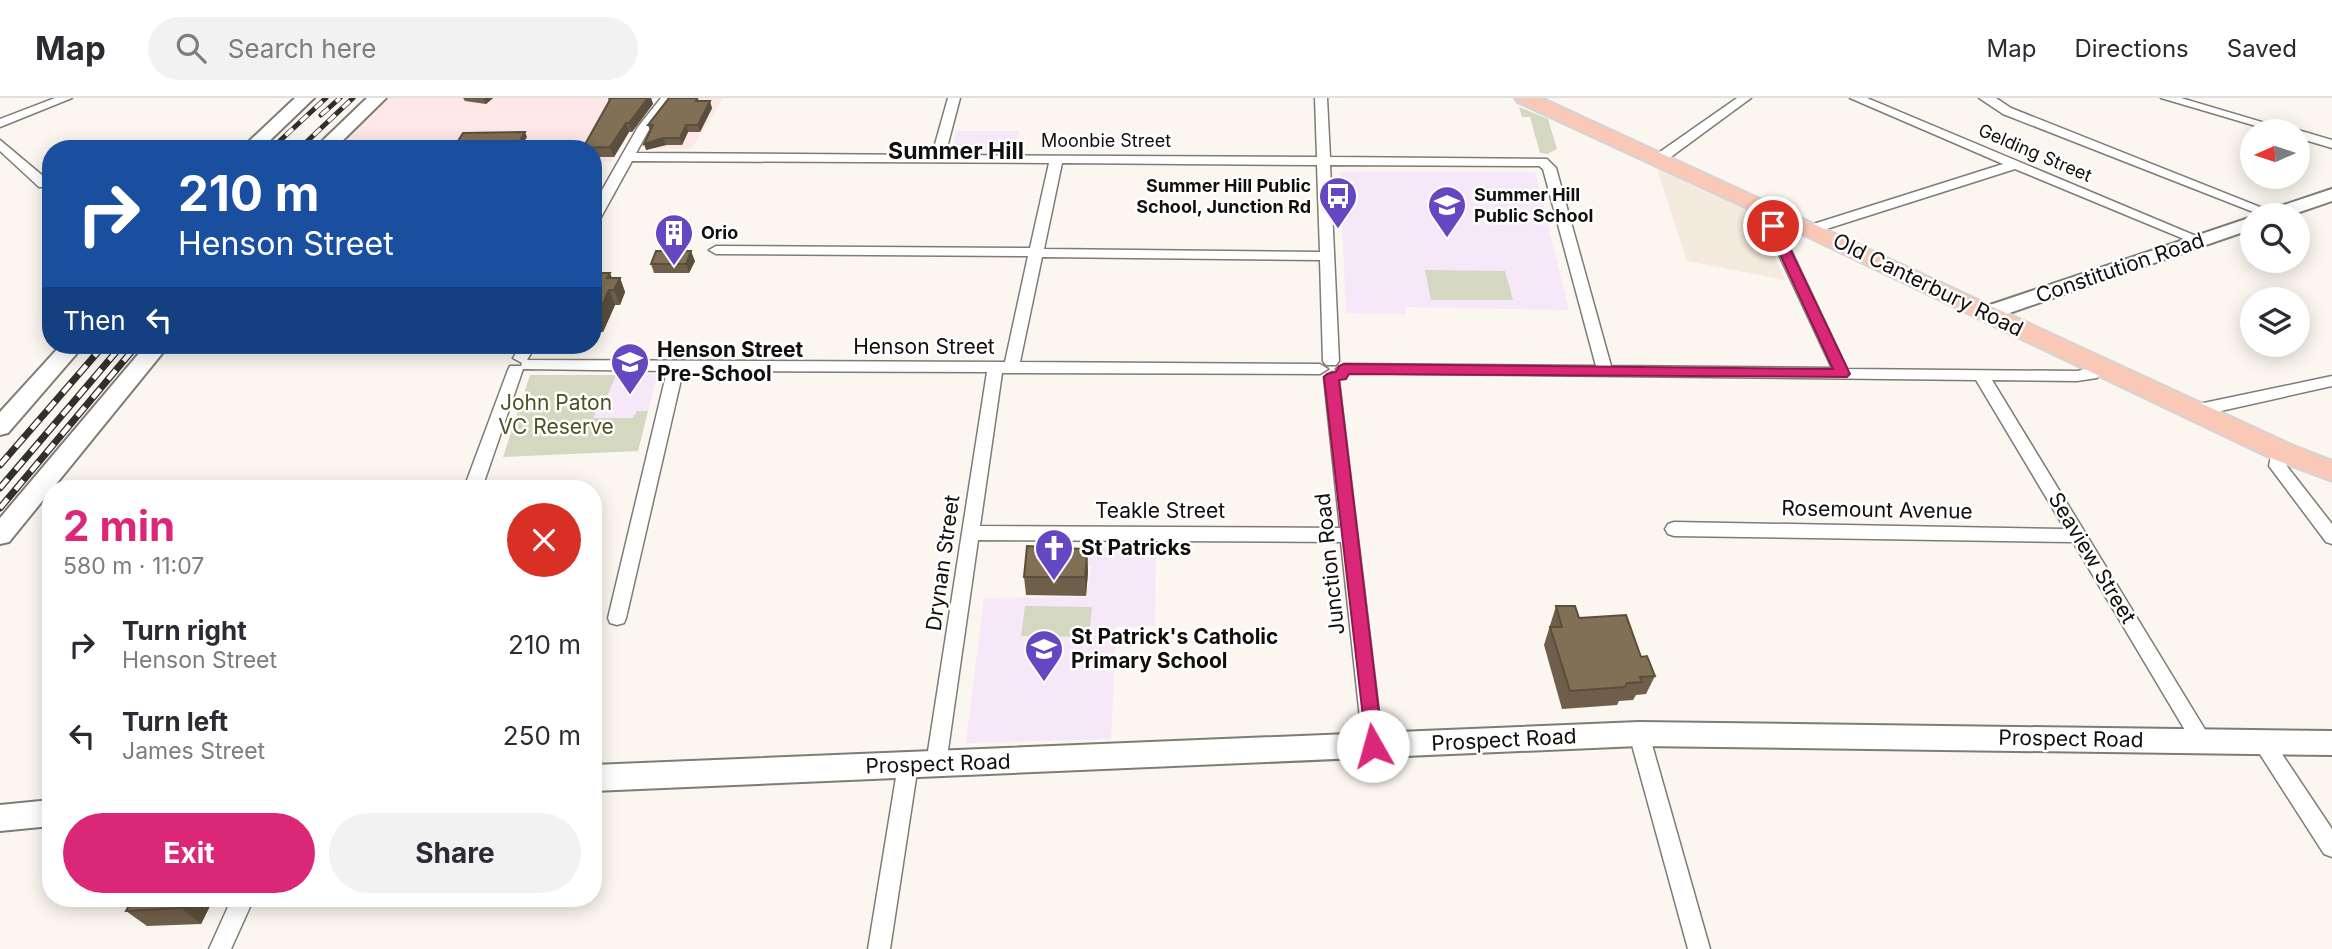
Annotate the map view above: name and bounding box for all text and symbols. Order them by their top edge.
search box [148,17,638,80]
text: Map [35,28,106,68]
icon: search [172,29,210,67]
text: Search here [228,33,376,64]
text: Map [1987,34,2036,63]
text: Directions [2074,34,2189,63]
text: Saved [2227,34,2297,63]
street label: Gelding Street [1975,119,2095,186]
north arrow [2240,119,2310,189]
map controls [2240,119,2310,357]
street label: Moonbie Street [1041,130,1171,151]
district label: Summer Hill [888,137,1024,165]
text: 210 m [178,164,319,223]
icon: right [63,168,154,259]
place label: Summer Hill Public School, Junction Rd [1136,175,1311,217]
bus stop icon: Summer Hill Public School, Junction Rd [1317,175,1359,230]
school or university icon: Summer Hill Public School [1426,184,1468,239]
place label: Summer Hill Public School [1474,184,1593,226]
pin [1743,196,1803,256]
button: search [2240,203,2310,273]
icon: arrive [1754,207,1792,245]
building icon: Orio [653,212,695,267]
place label: Orio [701,222,738,243]
text: Henson Street [178,224,394,263]
street label: Constitution Road [2032,227,2207,308]
street label: Old Canterbury Road [1829,228,2027,341]
button: layers [2240,287,2310,357]
icon: left [140,301,178,339]
text: Then [63,305,126,336]
street label: Henson Street [853,334,995,359]
place label: Henson Street Pre-School [657,337,803,386]
school or university icon: Henson Street Pre-School [609,341,651,396]
park label: John Paton VC Reserve [498,390,614,439]
street label: Seaview Street [2043,488,2141,628]
street label: Junction Road [1310,492,1349,636]
street label: Drynan Street [921,493,964,632]
street label: Rosemount Avenue [1781,495,1973,524]
street label: Teakle Street [1095,498,1225,523]
text: 2 min [63,500,175,551]
button: close [507,503,581,577]
church icon: St Patricks [1033,527,1075,582]
place label: St Patricks [1081,535,1191,560]
text: 580 m · 11:07 [63,552,204,580]
text: Turn right [122,615,247,646]
place label: St Patrick's Catholic Primary School [1071,624,1278,673]
icon: right [63,626,101,664]
school or university icon: St Patrick's Catholic Primary School [1023,628,1065,683]
text: 210 m [508,629,581,660]
text: Henson Street [122,646,277,674]
text: Turn left [122,706,228,737]
position arrow [1336,709,1410,783]
icon: left [63,717,101,755]
text: 250 m [503,720,581,751]
street label: Prospect Road [1431,723,1577,756]
street label: Prospect Road [1998,725,2144,752]
text: James Street [122,737,265,765]
street label: Prospect Road [865,748,1011,779]
button: Exit [63,813,315,893]
button: Share [329,813,581,893]

